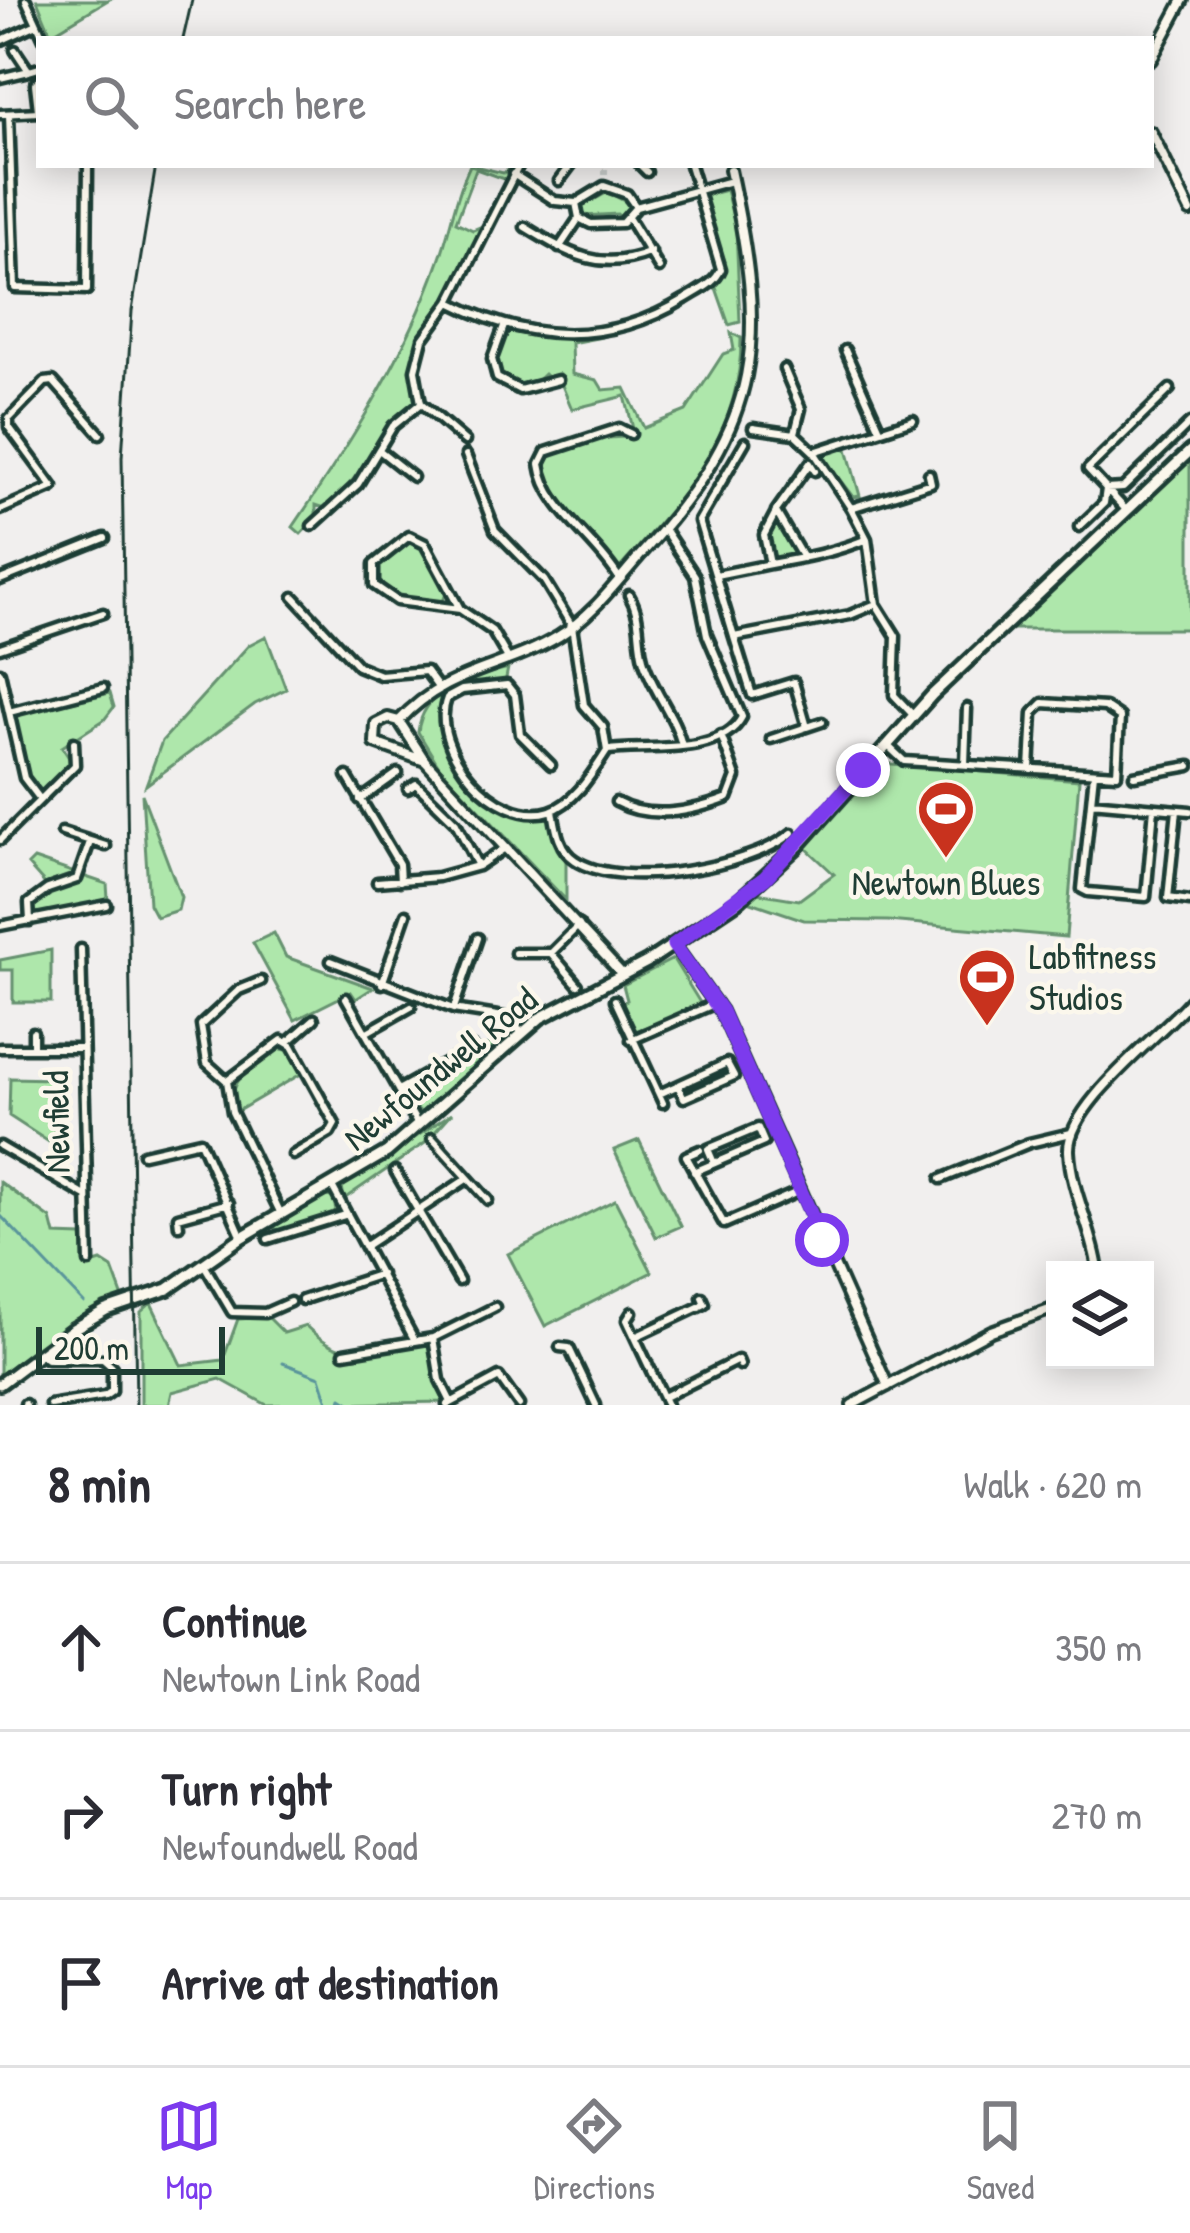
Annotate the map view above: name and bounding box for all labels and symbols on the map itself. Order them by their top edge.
route end [836,743,890,797]
sports icon: Newtown Blues [915,778,977,860]
place label: Newtown Blues [852,857,1040,906]
place label: Labfitness Studios [1029,931,1156,1021]
sports icon: Labfitness Studios [956,946,1018,1028]
street label: Newfoundwell Road [333,974,547,1161]
street label: Newfield [30,1070,81,1174]
route start [795,1213,849,1267]
scale bar [36,1321,225,1374]

